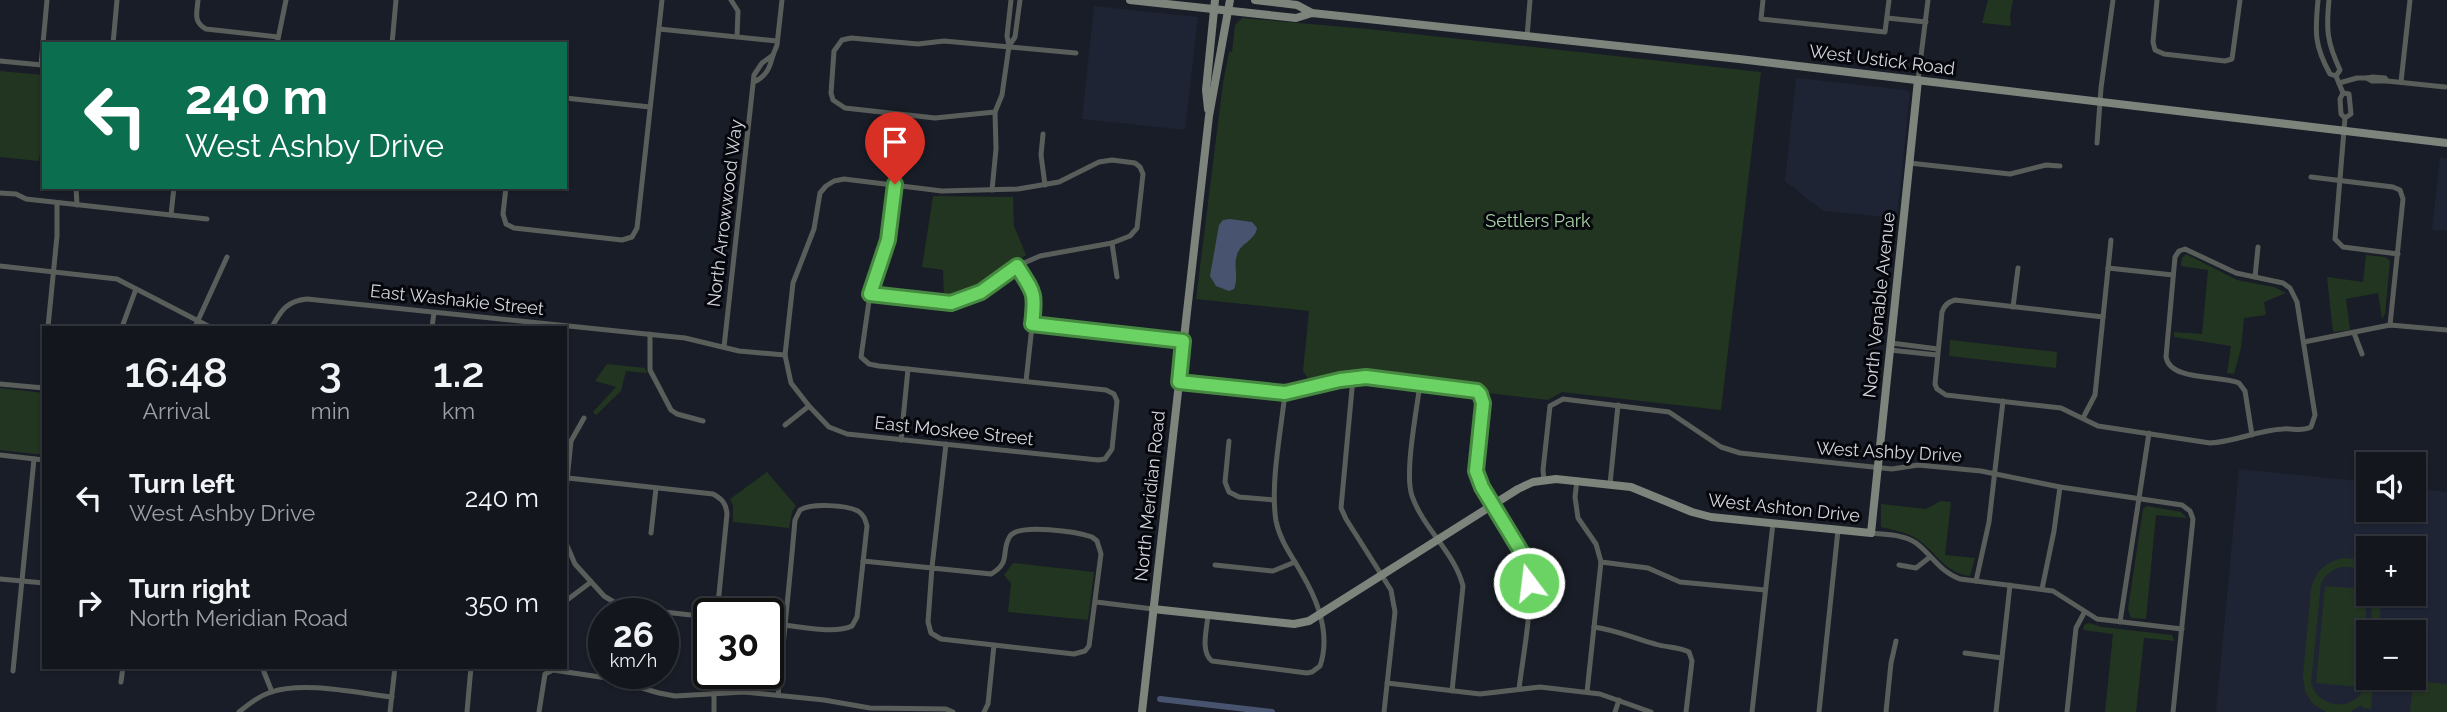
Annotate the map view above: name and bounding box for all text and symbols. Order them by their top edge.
street label: West Ustick Road [1808,40,1956,79]
text: 240 m [185,68,328,125]
icon: left [70,70,161,161]
pin [865,112,925,184]
street label: North Arrowwood Way [703,118,746,308]
icon: arrive [876,123,914,161]
text: West Ashby Drive [185,127,444,164]
park label: Settlers Park [1485,210,1591,231]
street label: North Venable Avenue [1858,210,1899,399]
street label: East Washakie Street [369,280,545,319]
text: 16:48 [125,348,228,397]
text: 3 [319,348,342,397]
text: 1.2 [433,348,484,397]
text: Arrival [143,397,210,424]
text: min [311,397,350,424]
text: km [442,397,475,424]
street label: North Meridian Road [1130,410,1169,582]
street label: East Moskee Street [874,412,1035,449]
street label: West Ashby Drive [1816,437,1963,466]
map controls [2356,452,2426,690]
button: sound [2356,452,2426,522]
text: Turn left [129,469,235,499]
icon: left [70,479,108,517]
text: 240 m [465,483,539,513]
street label: West Ashton Drive [1707,489,1862,526]
text: West Ashby Drive [129,499,315,526]
button: + [2356,536,2426,606]
position arrow [1492,546,1566,620]
text: Turn right [129,574,250,604]
icon: right [70,584,108,622]
text: 350 m [465,588,539,618]
speed limit sign: 30 [693,598,784,689]
text: North Meridian Road [129,604,348,631]
text: 26 [613,614,654,655]
button: − [2356,620,2426,690]
text: km/h [610,650,657,671]

